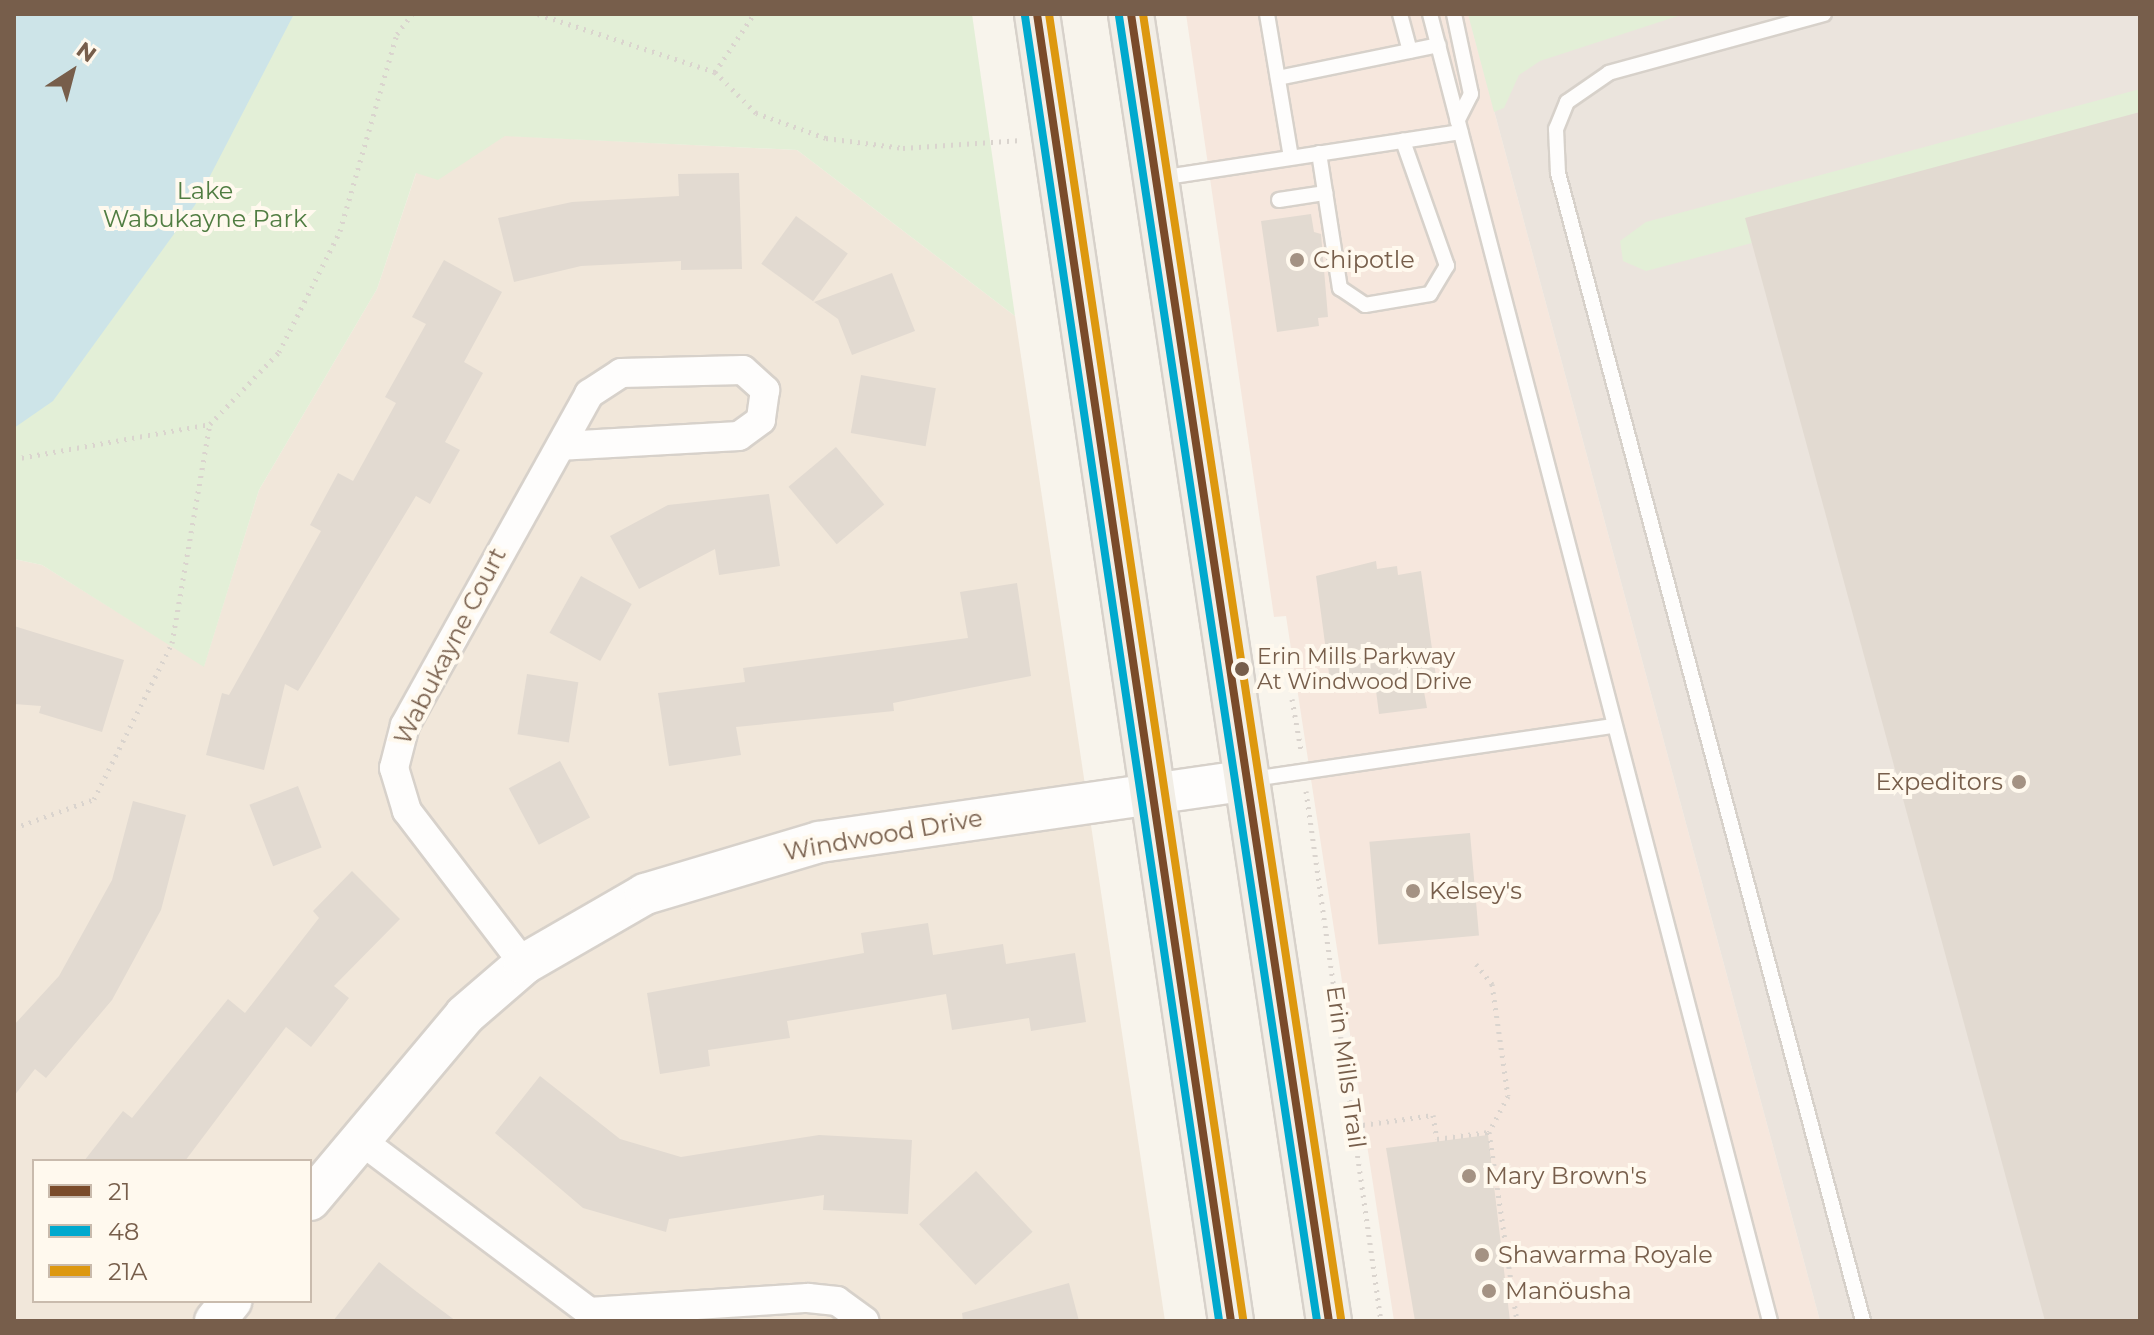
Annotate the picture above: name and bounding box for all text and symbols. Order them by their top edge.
north arrow [32,32,112,112]
text: N [71,36,102,68]
park label: Lake Wabukayne Park [103,177,307,233]
place label: Chipotle [1313,246,1415,274]
marker: Chipotle [1288,251,1306,269]
street label: Wabukayne Court [388,543,512,749]
place label: Erin Mills Parkway At Windwood Drive [1257,643,1472,694]
marker: Erin Mills Parkway At Windwood Drive [1234,661,1250,677]
place label: Expeditors [1876,768,2003,796]
marker: Expeditors [2010,773,2028,791]
street label: Windwood Drive [781,803,985,867]
place label: Kelsey's [1429,877,1522,905]
marker: Kelsey's [1404,882,1422,900]
street label: Erin Mills Trail [1320,984,1372,1150]
legend [32,1159,312,1303]
place label: Mary Brown's [1485,1162,1647,1190]
marker: Mary Brown's [1460,1167,1478,1185]
text: 21 [108,1177,130,1206]
text: 48 [108,1217,139,1246]
place label: Shawarma Royale [1498,1241,1713,1269]
marker: Shawarma Royale [1473,1246,1491,1264]
text: 21A [108,1257,148,1286]
place label: Manöusha [1505,1277,1632,1305]
marker: Manöusha [1480,1282,1498,1300]

